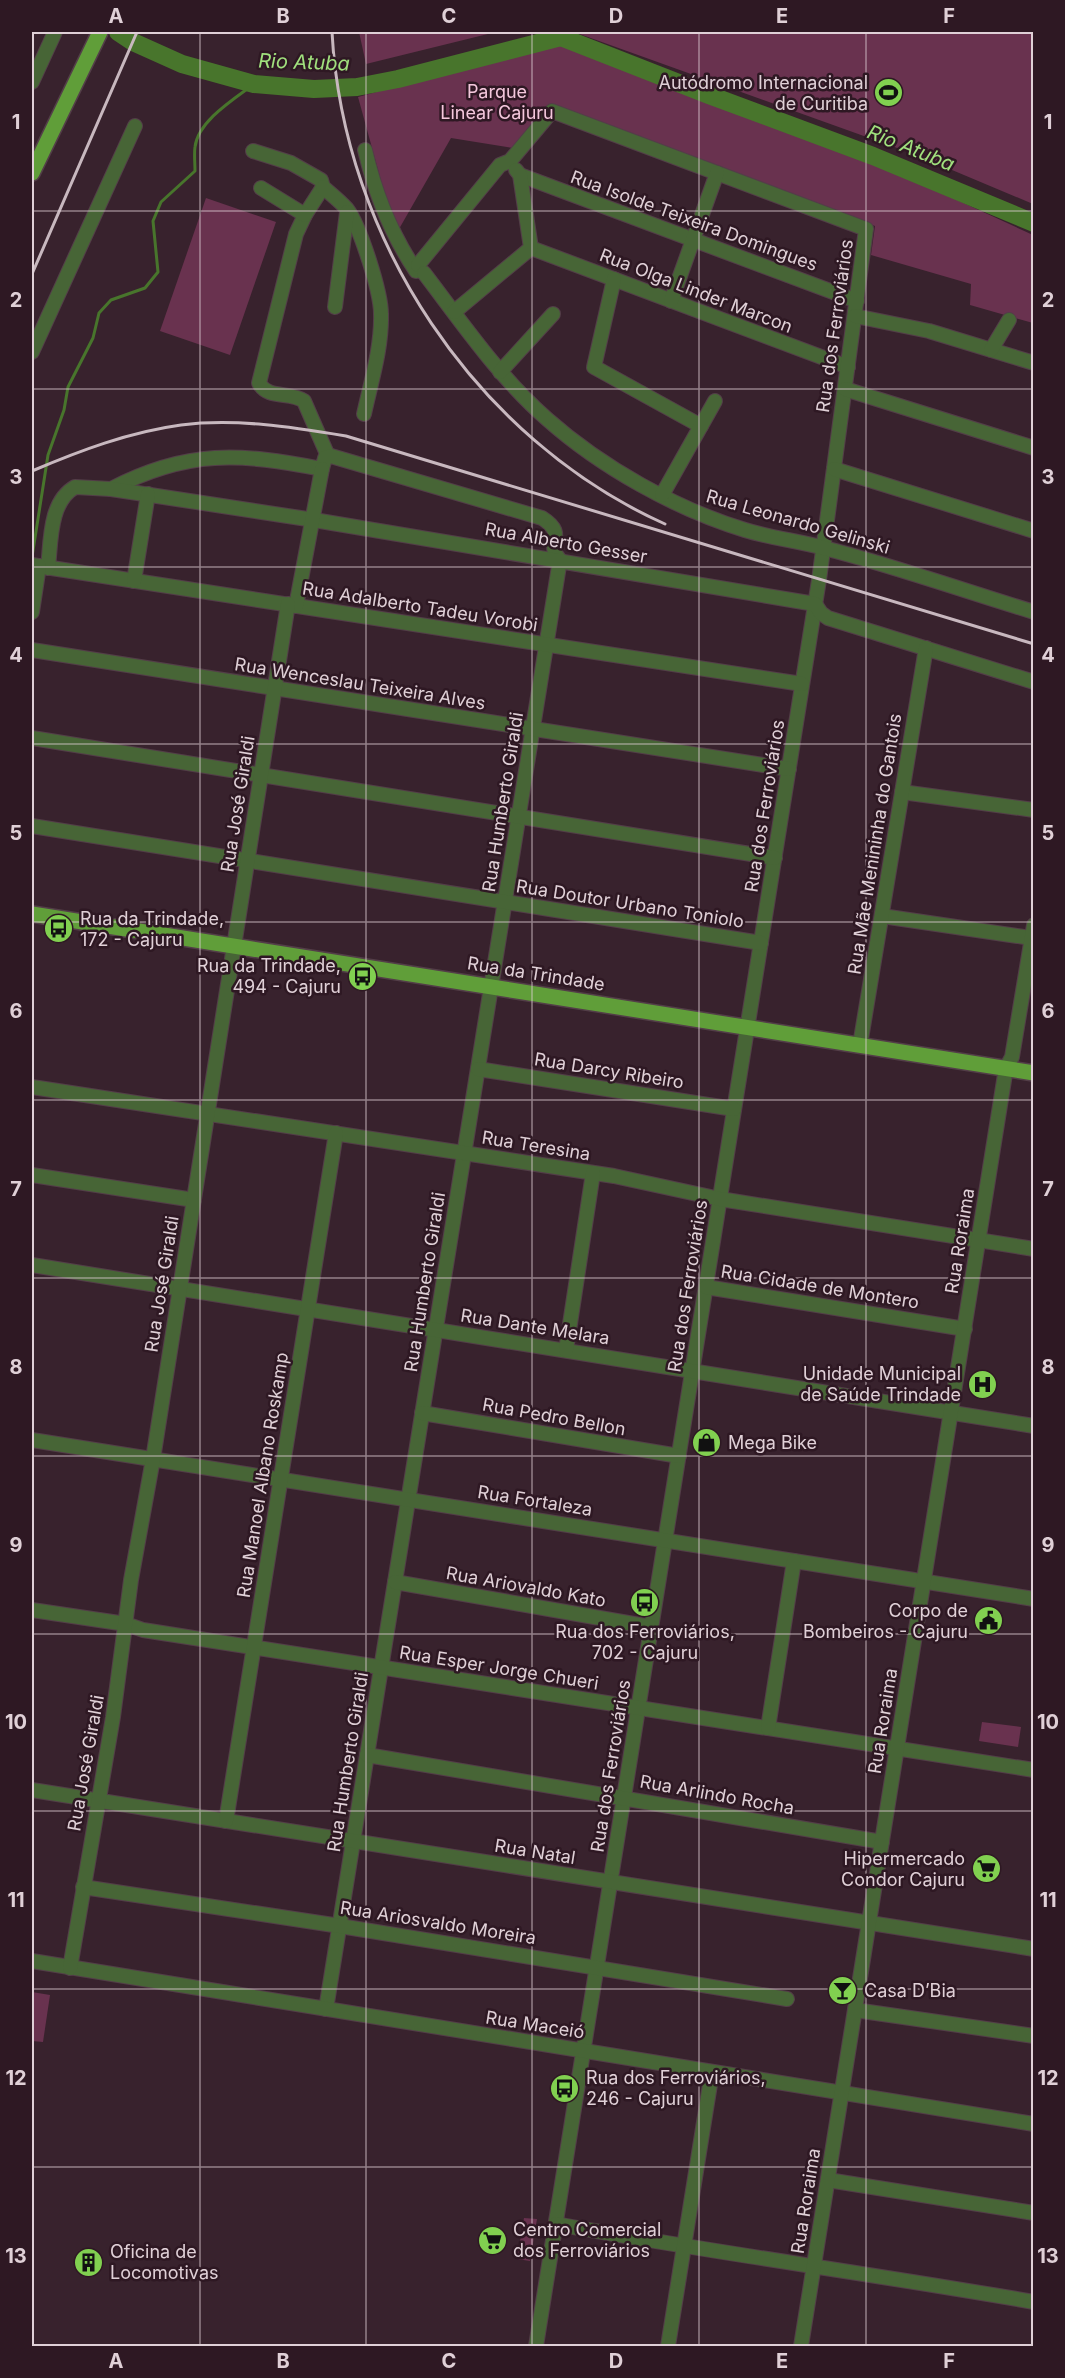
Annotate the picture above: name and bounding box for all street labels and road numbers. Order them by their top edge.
street label: Rua Isolde Teixeira Domingues [568,166,820,275]
street label: Rua dos Ferroviários [812,238,857,414]
street label: Rua Olga Linder Marcon [597,244,796,337]
street label: Rua Leonardo Gelinski [704,485,892,558]
street label: Rua Alberto Gesser [483,518,649,567]
street label: Rua Adalberto Tadeu Vorobi [301,578,539,635]
street label: Rua Wenceslau Teixeira Alves [233,653,487,714]
street label: Rua Humberto Giraldi [478,711,527,893]
street label: Rua Mãe Menininha do Gantois [843,712,906,976]
street label: Rua dos Ferroviários [740,718,789,894]
street label: Rua José Giraldi [216,734,259,874]
street label: Rua Doutor Urbano Toniolo [515,875,745,932]
street label: Rua da Trindade [466,952,606,995]
street label: Rua Darcy Ribeiro [533,1048,685,1093]
street label: Rua Teresina [480,1127,592,1164]
street label: Rua Roraima [941,1187,978,1295]
street label: Rua Humberto Giraldi [400,1191,449,1373]
street label: Rua dos Ferroviários [663,1198,712,1374]
street label: Rua José Giraldi [140,1214,183,1354]
street label: Rua Cidade de Montero [719,1260,921,1313]
street label: Rua Dante Melara [459,1304,611,1349]
street label: Rua Manoel Albano Roskamp [233,1351,292,1599]
street label: Rua Pedro Bellon [481,1394,627,1439]
street label: Rua Fortaleza [476,1481,594,1520]
street label: Rua Ariovaldo Kato [445,1562,608,1611]
street label: Rua Esper Jorge Chueri [398,1641,600,1694]
street label: Rua Roraima [864,1667,901,1775]
street label: Rua Humberto Giraldi [323,1671,372,1853]
street label: Rua dos Ferroviários [586,1678,635,1854]
street label: Rua José Giraldi [63,1693,108,1833]
street label: Rua Arlindo Rocha [638,1771,796,1818]
street label: Rua Natal [493,1835,577,1868]
street label: Rua Ariosvaldo Moreira [339,1897,538,1948]
street label: Rua Maceió [484,2006,586,2043]
street label: Rua Roraima [787,2147,824,2255]

